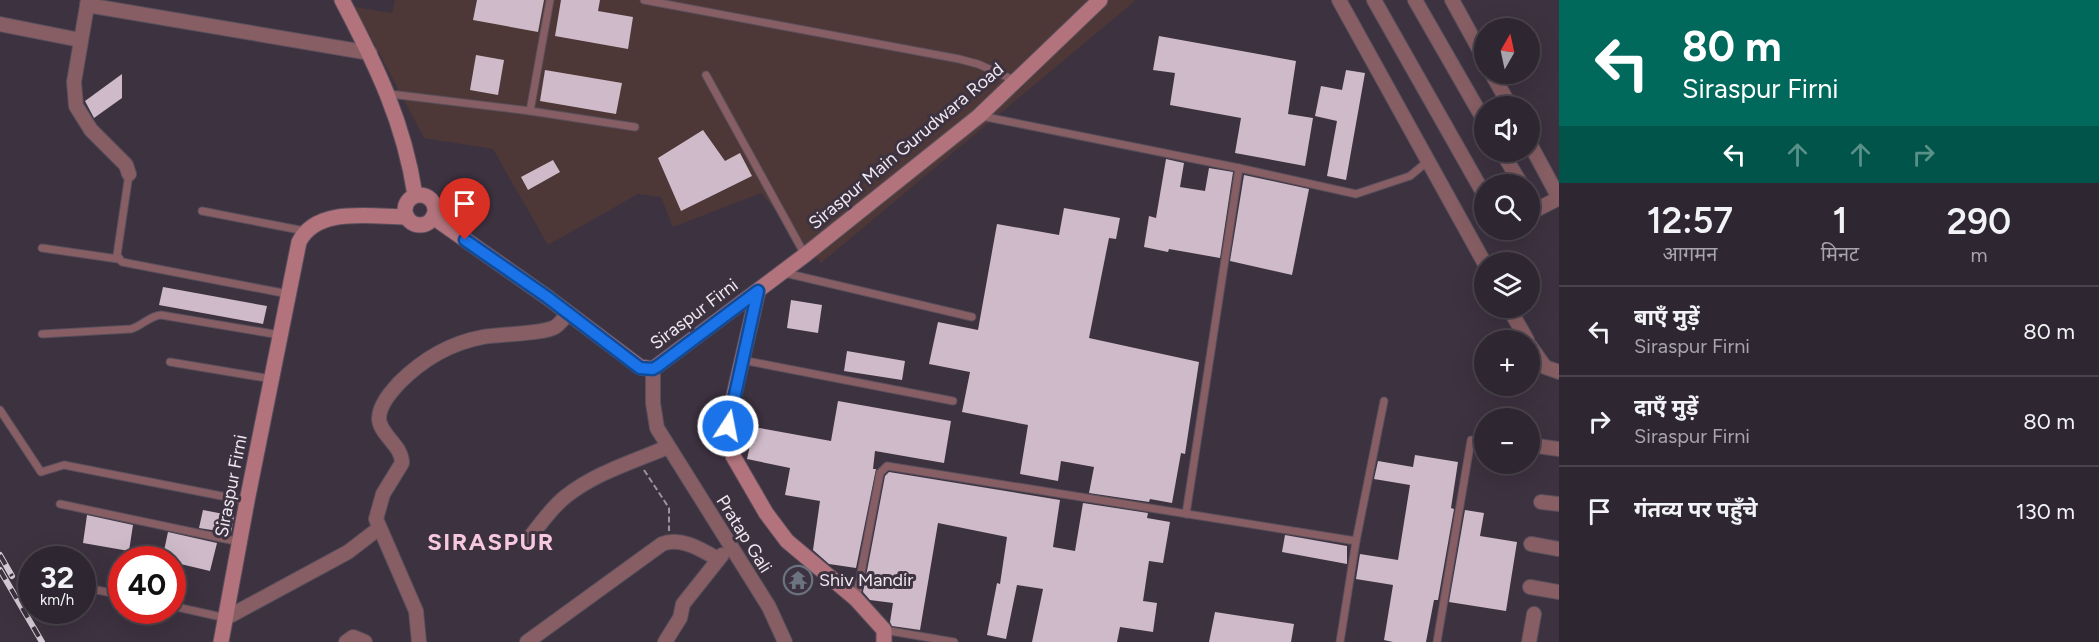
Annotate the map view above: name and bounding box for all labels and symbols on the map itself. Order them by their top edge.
north arrow [1474,18,1540,84]
street label: Siraspur Main Gurudwara Road [804,58,1008,234]
pin [439,178,490,240]
street label: Siraspur Firni [646,274,742,354]
position arrow [696,394,760,458]
street label: Siraspur Firni [210,433,252,539]
street label: Pratap Gali [711,491,777,577]
district label: SIRASPUR [427,527,555,556]
speed limit sign: 40 [108,546,186,624]
temple icon: Shiv Mandir [782,564,814,596]
place label: Shiv Mandir [819,569,913,591]

